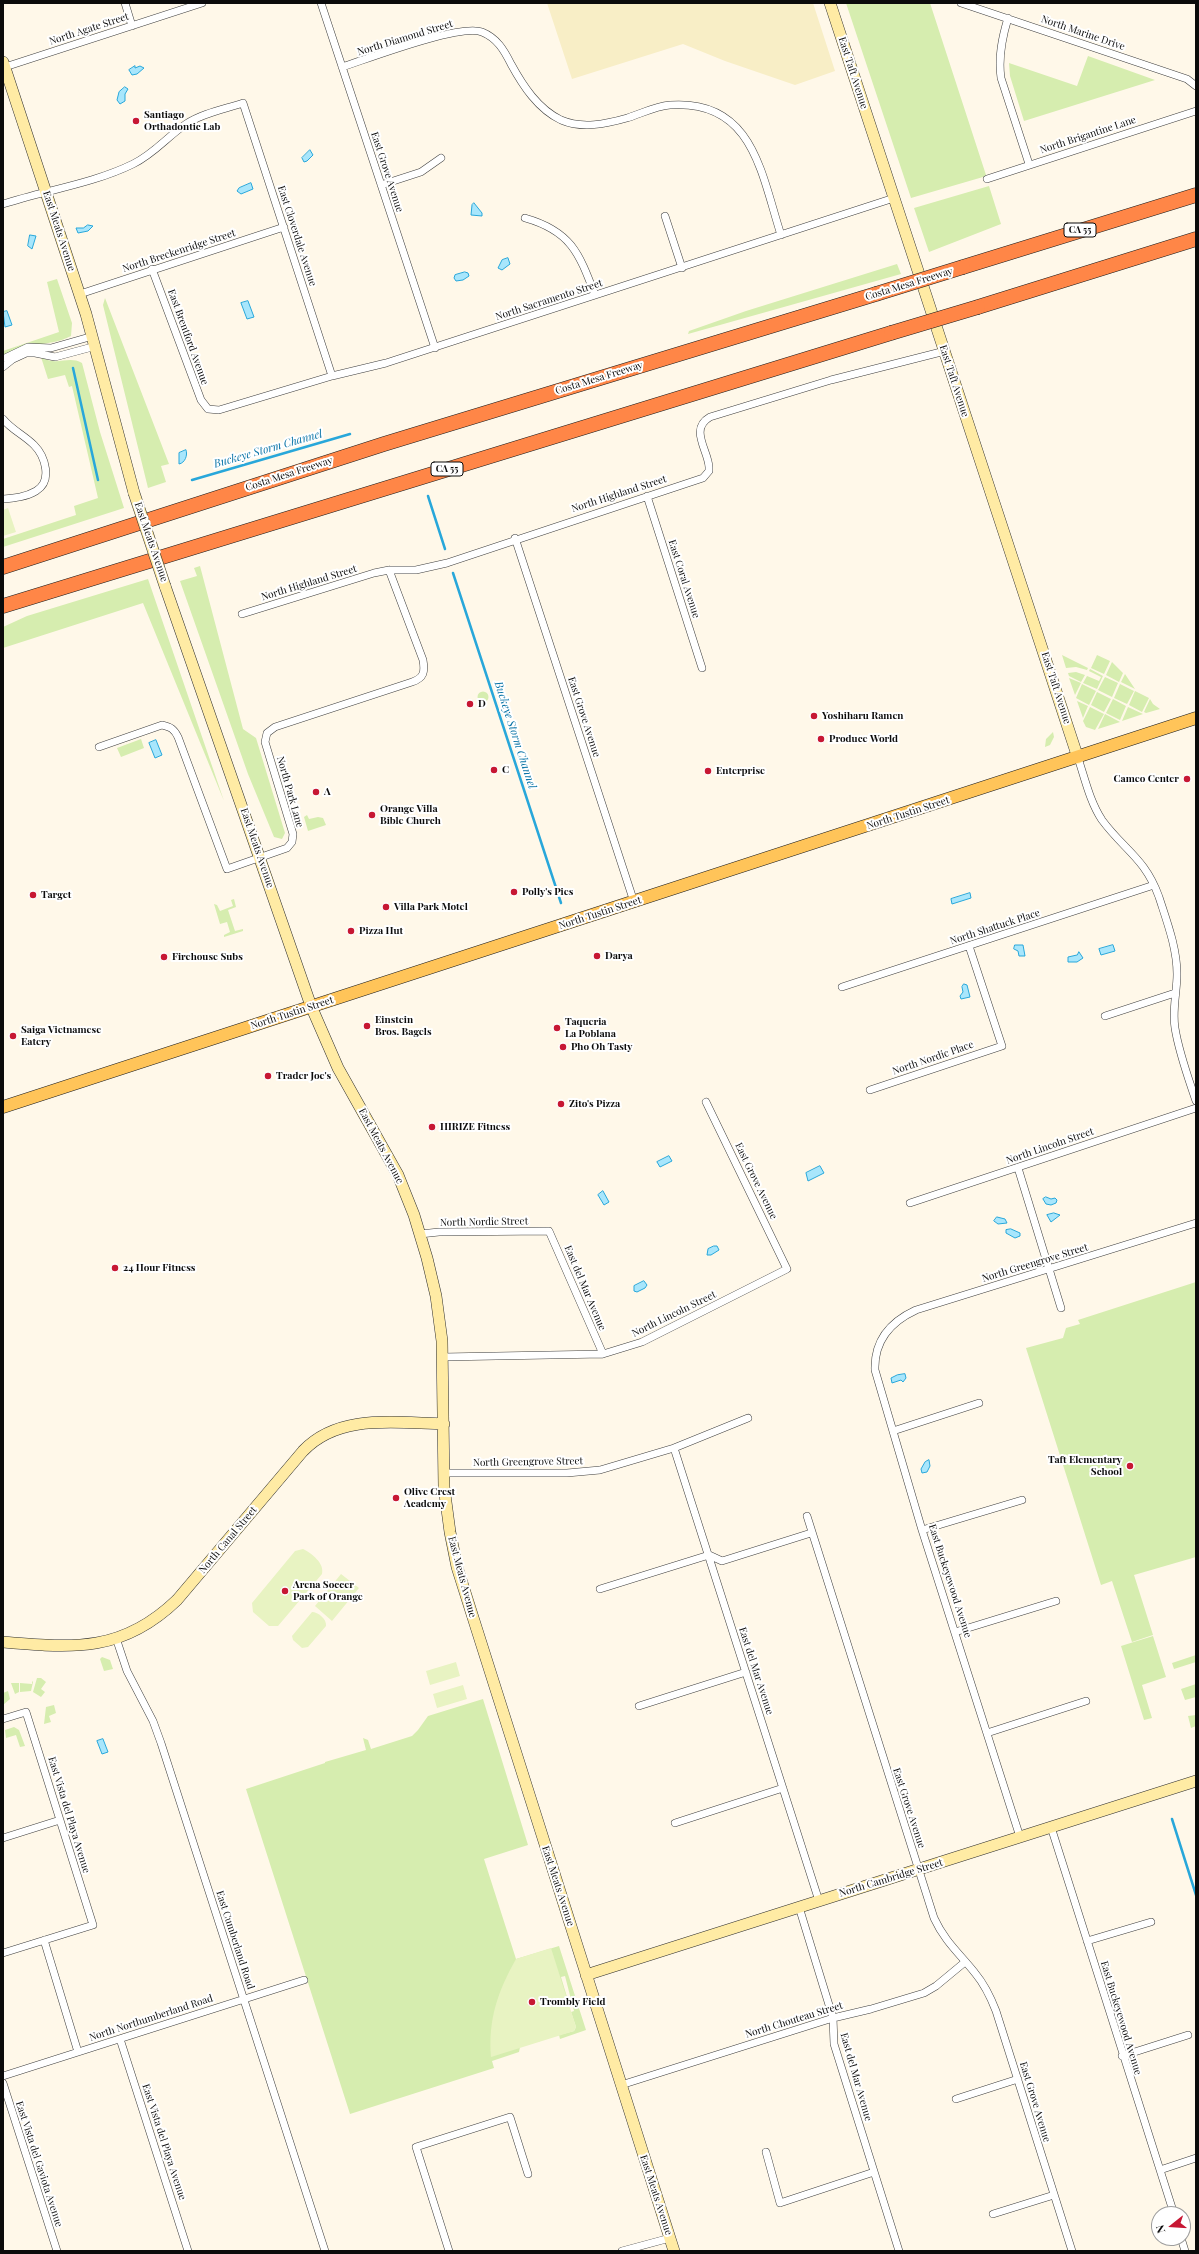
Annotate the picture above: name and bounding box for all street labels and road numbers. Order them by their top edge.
street label: North Agate Street [48,10,130,48]
street label: North Marine Drive [1040,13,1126,53]
street label: North Diamond Street [356,18,454,58]
street label: East Taft Avenue [836,35,870,111]
street label: North Brigantine Lane [1038,114,1138,156]
street label: East Grove Avenue [368,130,406,214]
street label: East Cloverdale Avenue [275,184,319,288]
street label: East Meats Avenue [40,189,78,273]
road number: CA 55 [1064,223,1096,237]
street label: North Breckenridge Street [121,227,237,275]
street label: Costa Mesa Freeway [864,265,954,303]
street label: North Sacramento Street [494,277,604,323]
street label: East Brentford Avenue [165,288,211,386]
street label: East Taft Avenue [937,343,971,419]
street label: Costa Mesa Freeway [554,359,644,397]
street label: Costa Mesa Freeway [244,454,334,494]
road number: CA 55 [431,462,463,476]
street label: North Highland Street [570,473,668,515]
street label: East Meats Avenue [132,501,170,583]
street label: East Coral Avenue [666,538,702,620]
street label: North Highland Street [260,563,358,603]
street label: East Taft Avenue [1039,650,1073,726]
street label: East Grove Avenue [565,675,603,759]
street label: North Park Lane [274,755,306,829]
street label: North Tustin Street [865,794,951,832]
street label: East Meats Avenue [238,807,276,889]
street label: North Tustin Street [557,894,643,932]
street label: North Shattuck Place [949,907,1041,947]
street label: North Tustin Street [249,994,335,1032]
street label: North Nordic Place [891,1039,975,1077]
street label: East Meats Avenue [356,1106,406,1186]
street label: North Lincoln Street [1005,1125,1095,1167]
street label: East Grove Avenue [732,1141,780,1221]
street label: North Nordic Street [440,1215,528,1229]
street label: North Greengrove Street [981,1241,1089,1285]
street label: East del Mar Avenue [562,1244,608,1332]
street label: North Lincoln Street [630,1288,718,1340]
street label: North Greengrove Street [473,1455,583,1469]
street label: North Canal Street [196,1504,260,1576]
street label: East Buckeyewood Avenue [926,1523,974,1639]
street label: East Meats Avenue [445,1535,479,1619]
street label: East del Mar Avenue [736,1626,776,1716]
street label: East Vista del Playa Avenue [46,1755,92,1875]
street label: East Grove Avenue [890,1766,928,1850]
street label: East Meats Avenue [539,1844,577,1928]
street label: North Cambridge Street [838,1856,944,1900]
street label: East Cumberland Road [213,1889,257,1991]
street label: East Buckeyewood Avenue [1098,1960,1144,2076]
street label: North Northumberland Road [88,1992,214,2044]
street label: North Chouteau Street [744,1999,844,2041]
street label: East del Mar Avenue [838,2031,874,2123]
street label: East Grove Avenue [1017,2060,1053,2144]
street label: East Vista del Playa Avenue [140,2083,188,2201]
street label: East Vista del Gaviota Avenue [13,2100,65,2228]
street label: East Meats Avenue [637,2153,675,2237]

